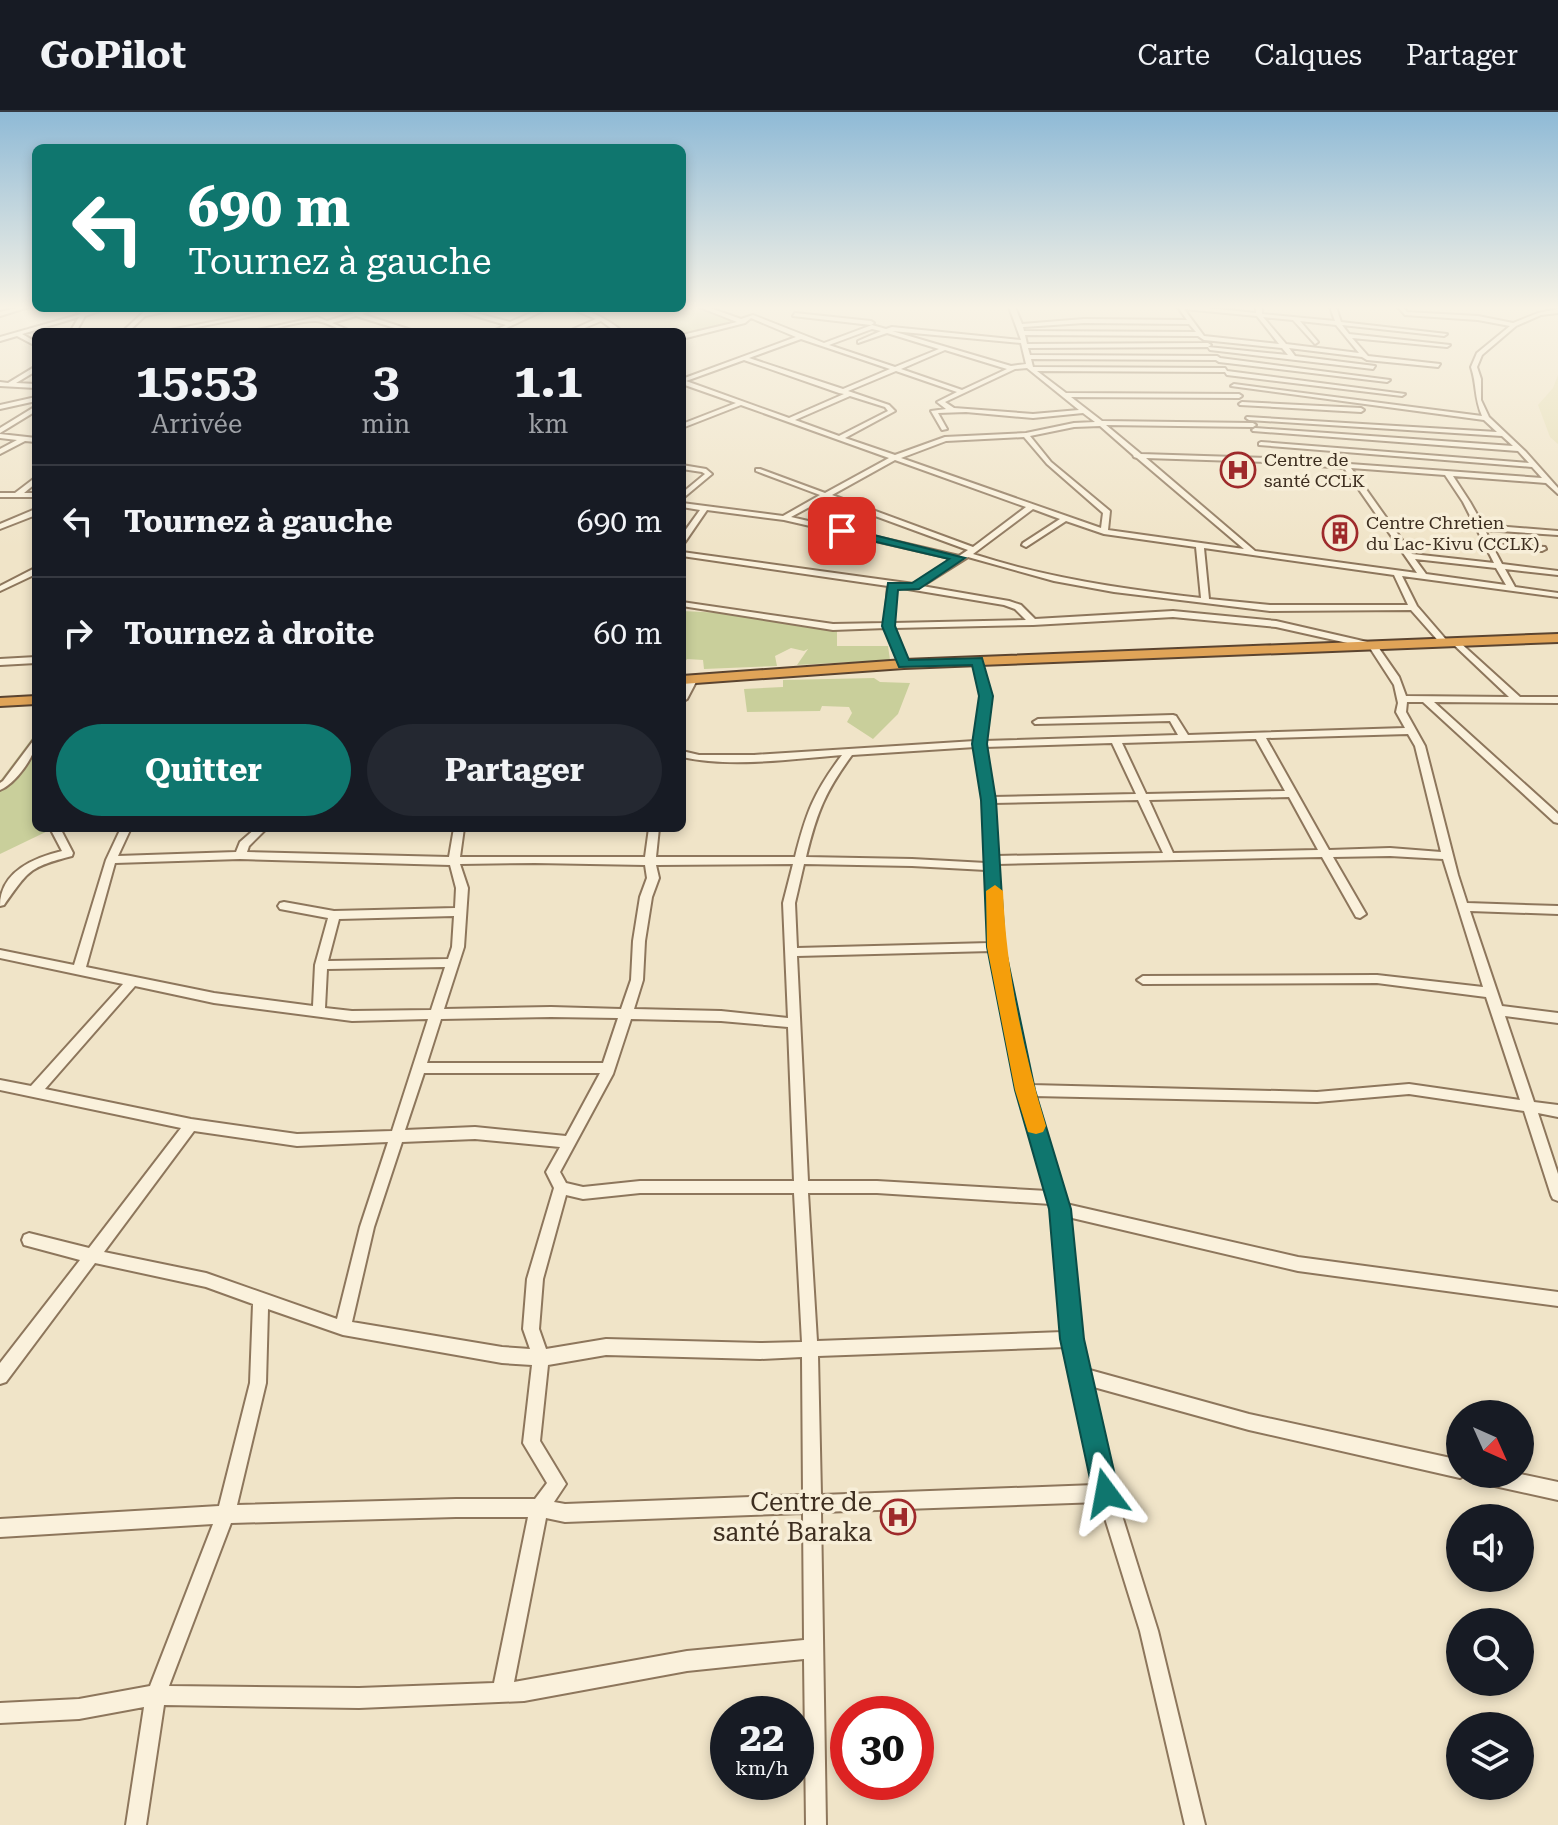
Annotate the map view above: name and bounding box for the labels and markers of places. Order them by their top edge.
place label: Centre de santé CCLK [1264,449,1365,491]
hospital icon: Centre de santé CCLK [1219,451,1257,489]
pin [808,497,876,565]
place label: Centre Chretien du Lac-Kivu (CCLK) [1366,512,1539,554]
building icon: Centre Chretien du Lac-Kivu (CCLK) [1321,514,1359,552]
place label: Centre de santé Baraka [713,1487,872,1547]
hospital icon: Centre de santé Baraka [879,1498,917,1536]

